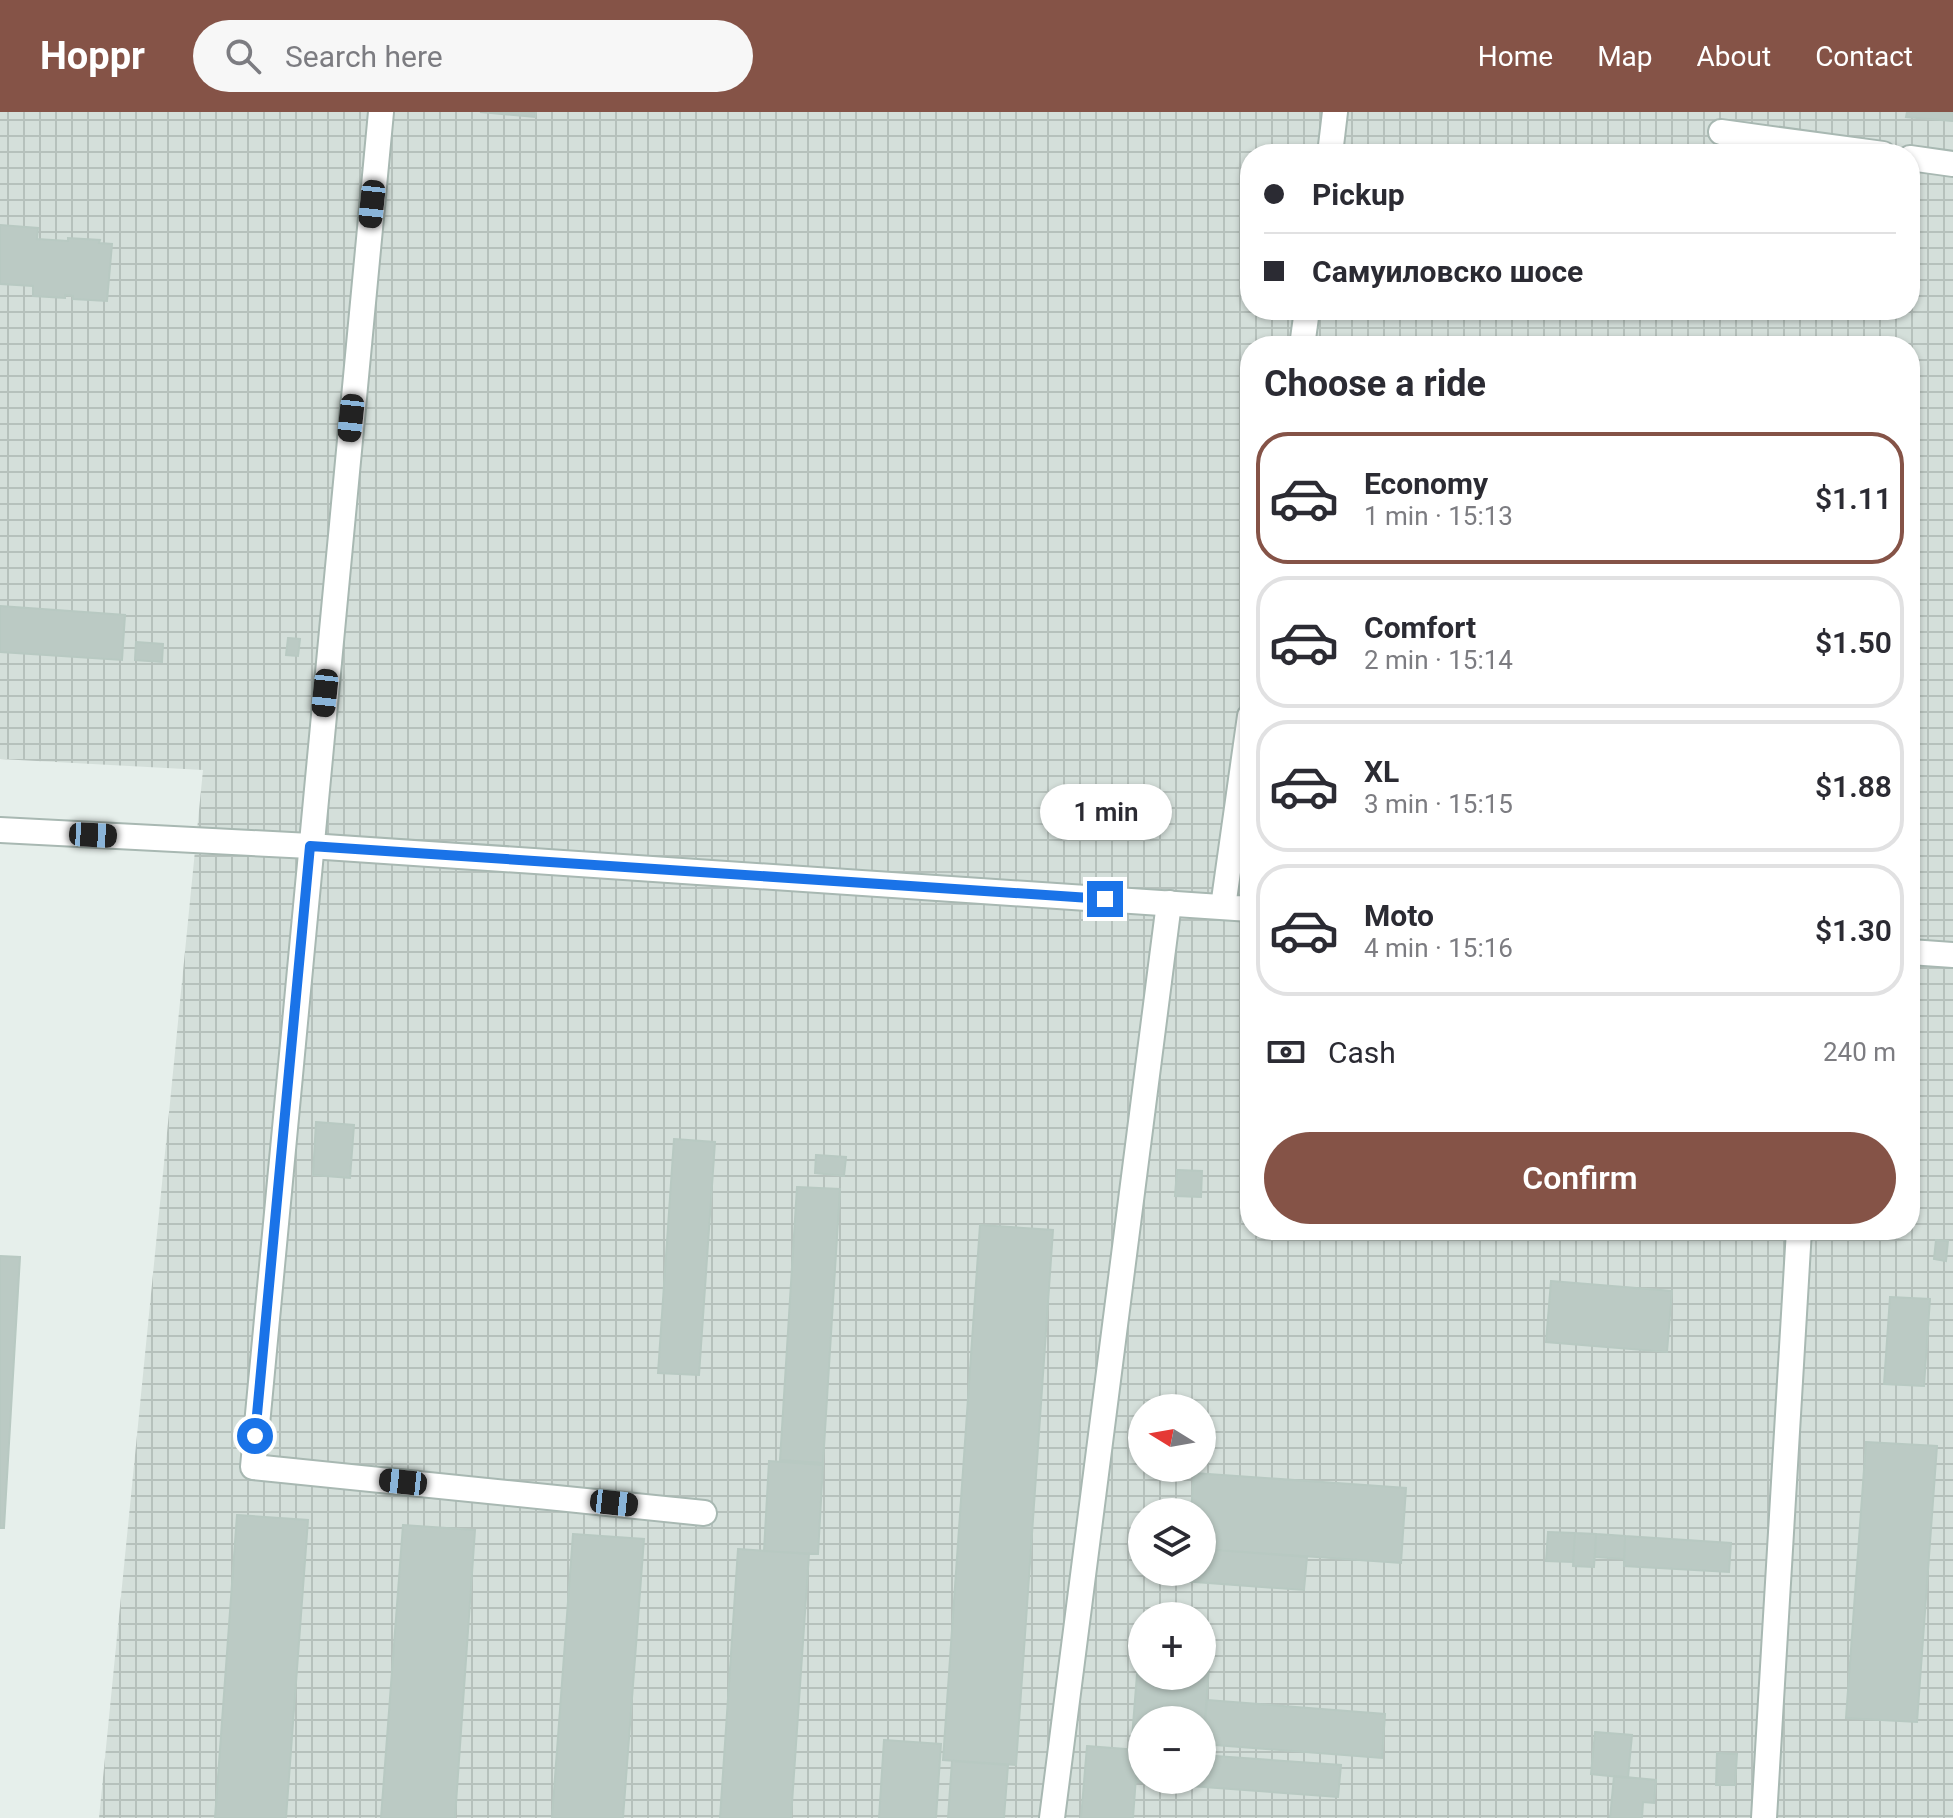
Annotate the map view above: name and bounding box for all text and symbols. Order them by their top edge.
search box [193,20,753,92]
text: Hoppr [40,34,145,78]
icon: search [221,34,265,78]
text: Search here [285,39,443,74]
text: Home [1478,40,1553,73]
text: Map [1597,40,1653,73]
text: About [1697,40,1771,73]
text: Contact [1815,40,1913,73]
text: Pickup [1312,177,1405,212]
car [358,179,386,229]
text: Самуиловско шосе [1312,254,1583,289]
text: Choose a ride [1264,363,1486,405]
car [337,393,365,443]
icon: car [1268,462,1340,534]
text: Economy [1364,466,1488,501]
text: $1.11 [1815,481,1892,516]
text: 1 min · 15:13 [1364,501,1513,531]
icon: car [1268,606,1340,678]
text: Comfort [1364,610,1476,645]
text: $1.50 [1815,625,1892,660]
text: 2 min · 15:14 [1364,645,1513,675]
car [311,668,339,718]
icon: car [1268,750,1340,822]
text: XL [1364,754,1399,789]
text: $1.88 [1815,769,1892,804]
callout: 1 min [1039,783,1171,839]
text: 3 min · 15:15 [1364,789,1513,819]
text: 1 min [1073,797,1139,827]
car [68,822,118,848]
route end [1087,881,1123,917]
icon: car [1268,894,1340,966]
text: Moto [1364,898,1434,933]
text: $1.30 [1815,913,1892,948]
text: 4 min · 15:16 [1364,933,1513,963]
icon: cash [1264,1030,1308,1074]
text: Cash [1328,1035,1396,1070]
text: 240 m [1823,1037,1896,1067]
button: Confirm [1264,1132,1896,1224]
north arrow [1128,1394,1216,1482]
map controls [1128,1394,1216,1794]
route start [237,1418,273,1454]
car [378,1468,428,1496]
car [589,1489,639,1517]
button: layers [1128,1498,1216,1586]
button: + [1128,1602,1216,1690]
button: − [1128,1706,1216,1794]

